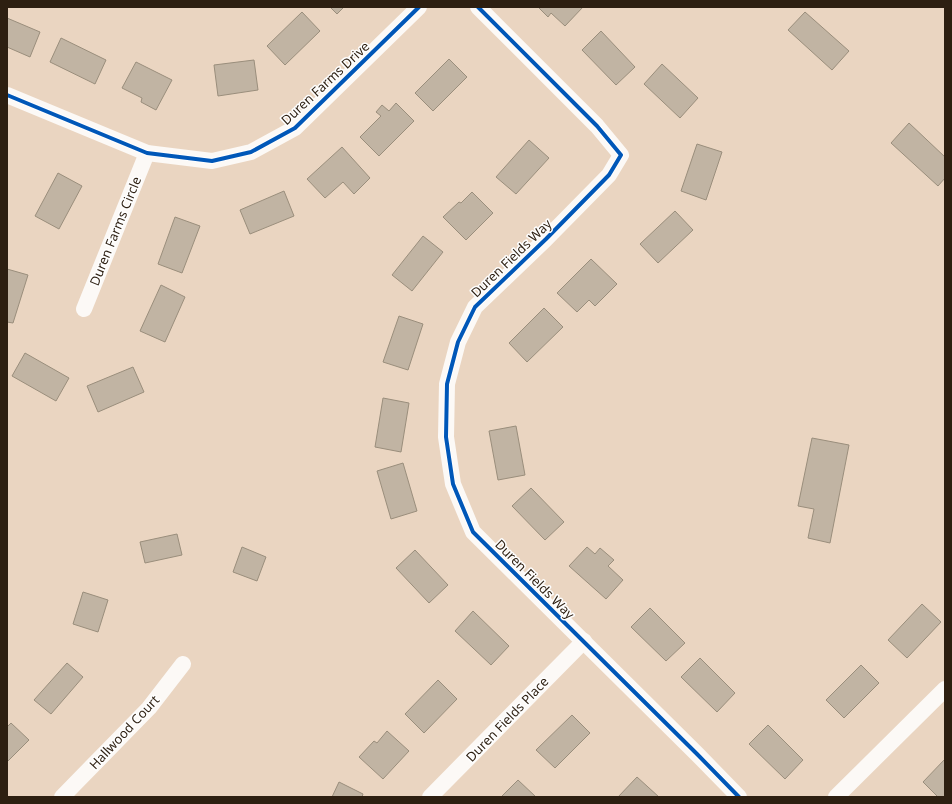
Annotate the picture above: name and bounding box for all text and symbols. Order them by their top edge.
street label: Duren Farms Drive [277,37,373,129]
street label: Duren Farms Circle [85,174,145,288]
street label: Duren Fields Way [467,215,555,301]
street label: Duren Fields Way [491,535,579,623]
street label: Duren Fields Place [462,673,552,765]
street label: Hallwood Court [85,691,163,773]

